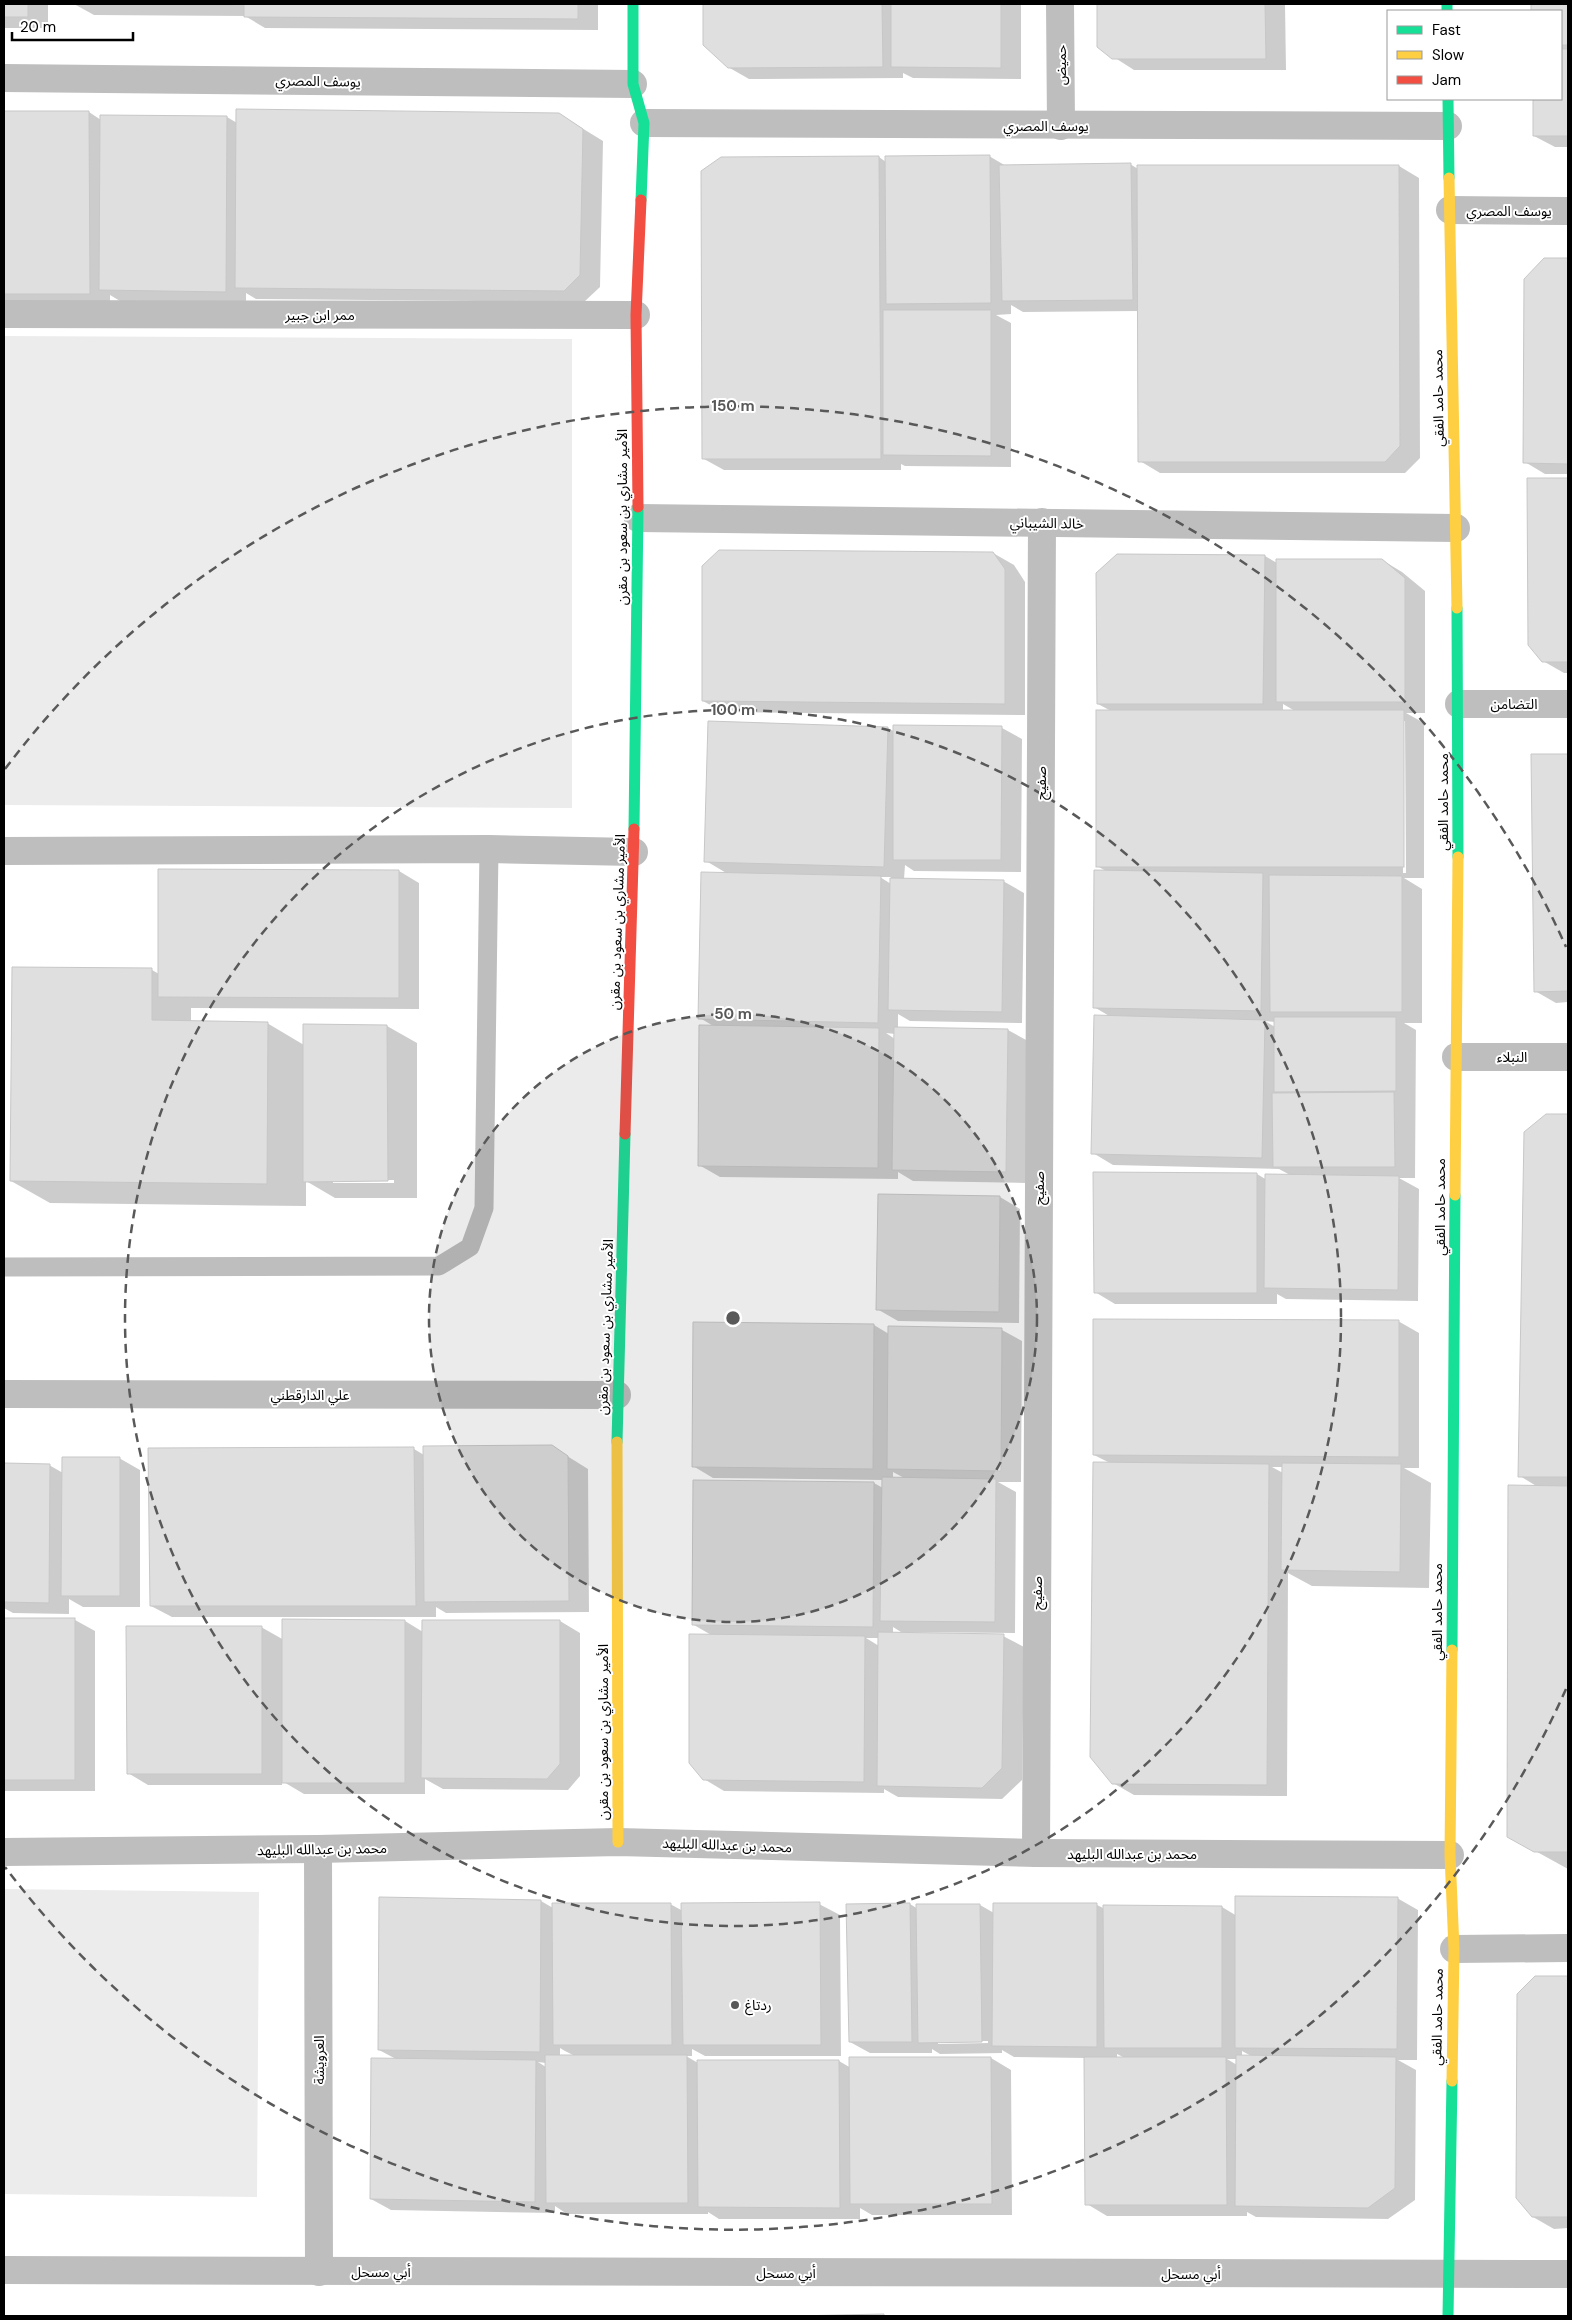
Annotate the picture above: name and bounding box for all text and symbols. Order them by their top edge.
scale bar [12,10,134,42]
legend [1387,10,1562,100]
text: 20 m [20,17,56,37]
text: Fast [1432,20,1461,40]
street label: حميض [1052,45,1070,85]
text: Slow [1432,45,1465,65]
text: Jam [1432,70,1461,90]
street label: يوسف المصري [275,71,361,93]
street label: يوسف المصري [1003,117,1089,137]
street label: يوسف المصري [1466,202,1552,222]
street label: ممر ابن جبير [284,306,355,324]
street label: محمد حامد الفقي [1428,349,1450,447]
text: 150 m [712,396,755,416]
street label: الأمير مشاري بن سعود بن مقرن [613,429,633,605]
street label: خالد الشيباني [1010,513,1084,535]
street label: التضامن [1490,695,1538,713]
text: 100 m [711,700,755,720]
street label: محمد حامد الفقي [1434,753,1454,851]
street label: صفيح [1032,766,1052,800]
street label: الأمير مشاري بن سعود بن مقرن [605,834,631,1010]
text: 50 m [714,1004,752,1024]
street label: النبلاء [1497,1048,1527,1066]
street label: محمد حامد الفقي [1431,1158,1451,1256]
street label: صفيح [1030,1171,1050,1205]
street label: الأمير مشاري بن سعود بن مقرن [593,1239,619,1415]
centre of rings [724,1309,742,1327]
street label: علي الدارقطني [270,1386,350,1406]
street label: محمد حامد الفقي [1428,1563,1448,1661]
street label: صفيح [1028,1576,1048,1610]
street label: الأمير مشاري بن سعود بن مقرن [594,1644,614,1820]
street label: محمد بن عبدالله البليهد [662,1834,792,1856]
street label: محمد بن عبدالله البليهد [257,1839,387,1859]
street label: محمد بن عبدالله البليهد [1067,1845,1197,1863]
street label: محمد حامد الفقي [1427,1968,1449,2066]
place label: ردتاغ [745,1996,772,2016]
marker: ردتاغ [729,1999,741,2011]
street label: العرويشة [310,2036,328,2084]
street label: أبي مسحل [351,2263,411,2283]
street label: أبي مسحل [756,2264,816,2284]
street label: أبي مسحل [1161,2265,1221,2285]

